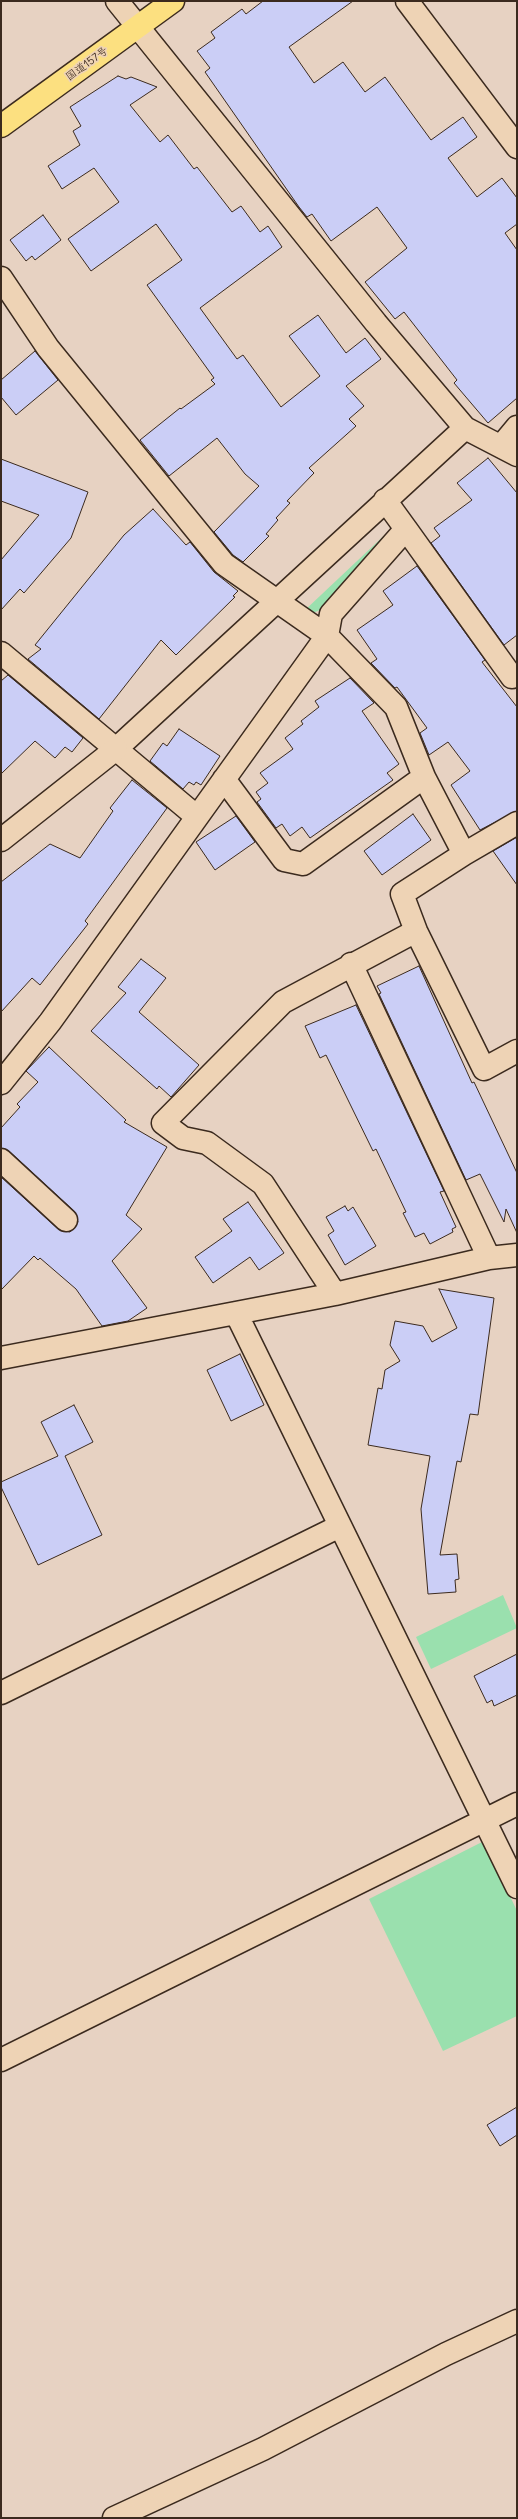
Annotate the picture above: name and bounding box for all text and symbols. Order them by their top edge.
street label: 国道157号 [63,44,111,84]

